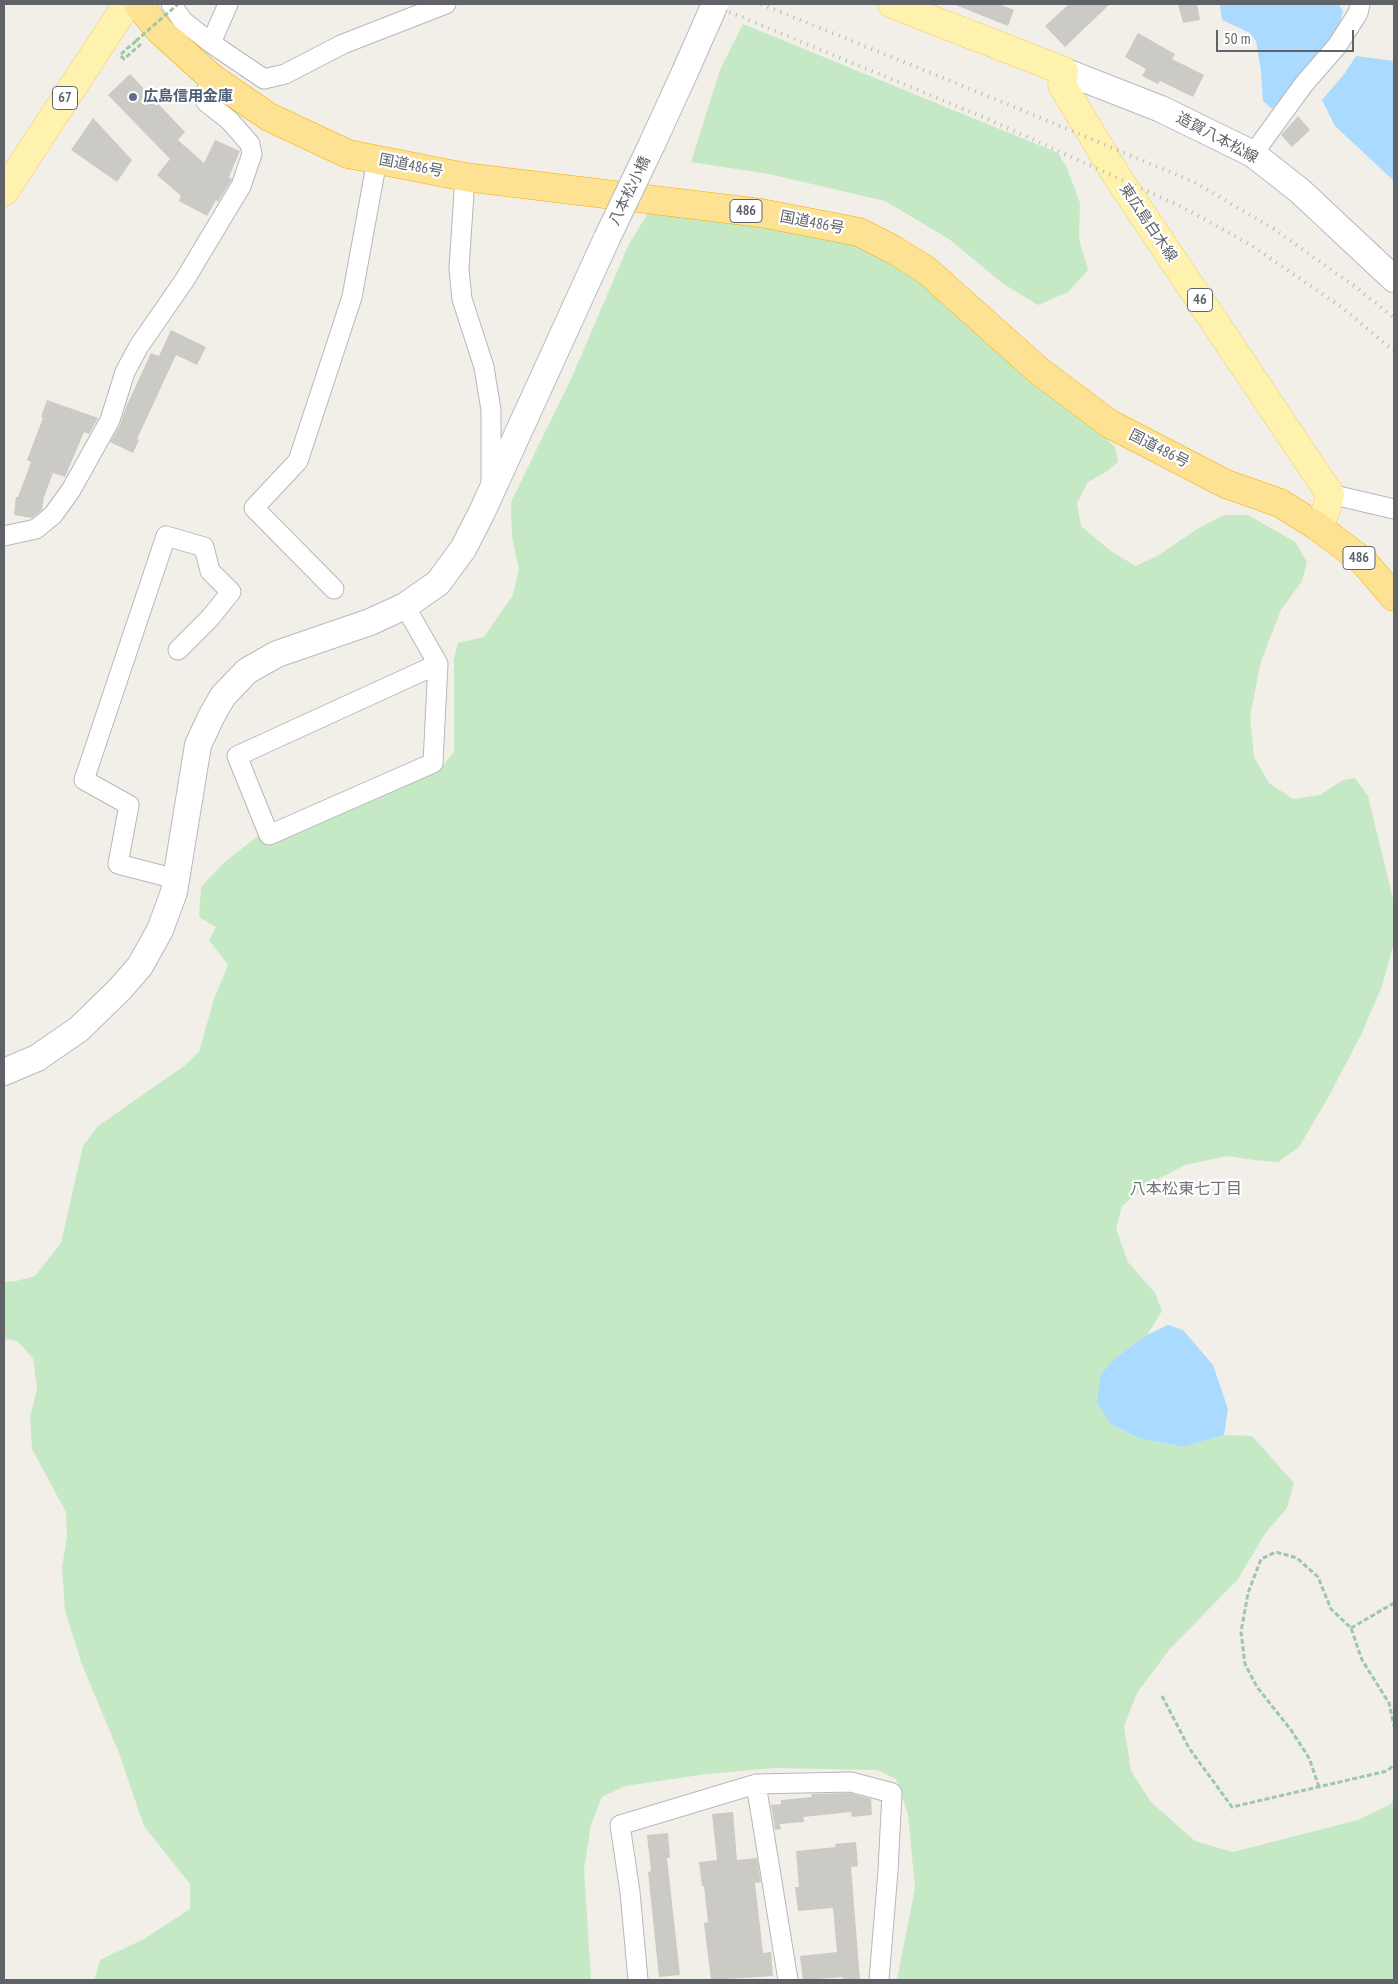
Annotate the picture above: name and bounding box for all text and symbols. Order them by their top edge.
scale bar [1218,20,1356,52]
text: 50 m [1224,29,1250,48]
road number: 67 [52,86,78,110]
place label: 広島信用金庫 [143,88,233,106]
marker: 広島信用金庫 [127,91,139,103]
street label: 造賀八本松線 [1173,109,1261,167]
street label: 国道486号 [377,151,445,181]
street label: 八本松小橋 [605,153,655,229]
street label: 東広島白木線 [1115,181,1181,265]
road number: 486 [730,200,762,222]
street label: 国道486号 [778,208,846,238]
road number: 46 [1188,288,1212,312]
street label: 国道486号 [1126,426,1192,472]
road number: 486 [1343,546,1375,570]
district label: 八本松東七丁目 [1130,1179,1242,1199]

